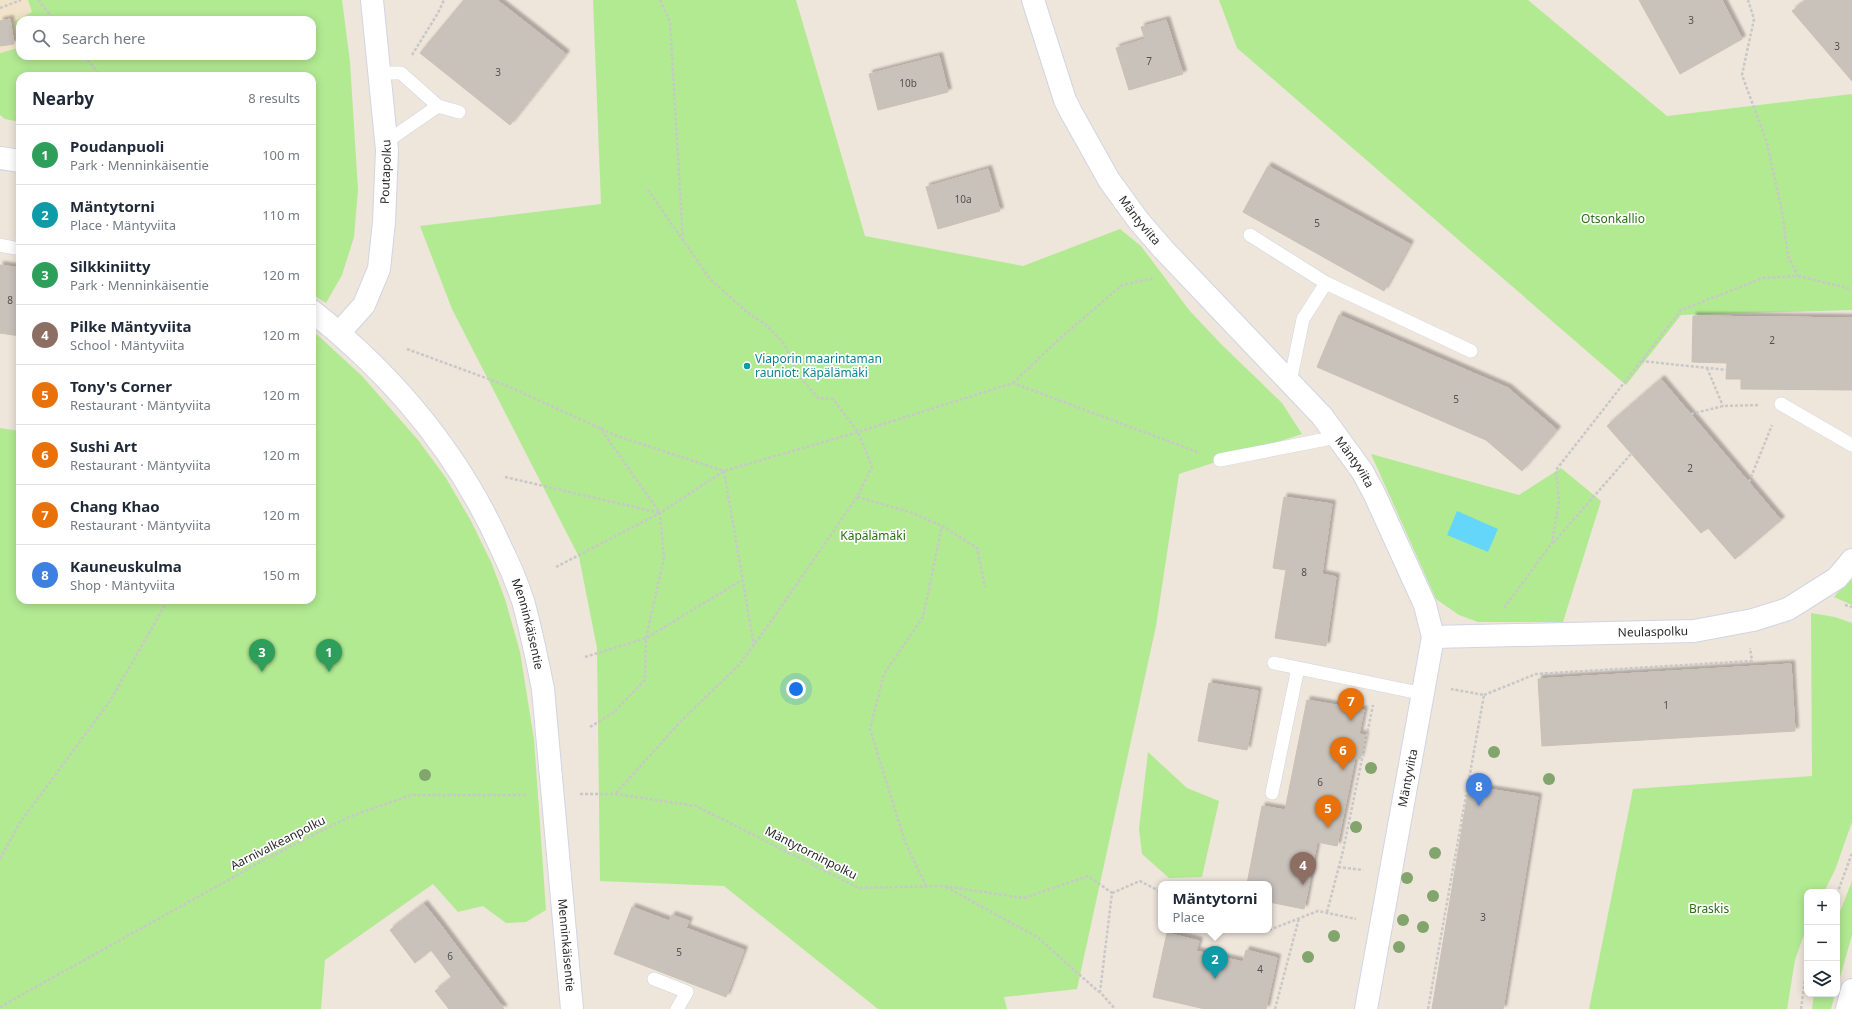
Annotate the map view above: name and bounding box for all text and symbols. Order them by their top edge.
house number: 3 [1688,13,1694,27]
search box [16,16,316,60]
icon: search [30,27,52,49]
text: Search here [62,28,145,48]
house number: 3 [1834,39,1840,53]
house number: 7 [1146,54,1152,68]
house number: 3 [495,65,501,79]
house number: 10b [899,76,917,90]
text: Nearby [32,87,94,110]
text: 8 results [248,89,300,107]
text: Poudanpuoli [70,136,164,156]
street label: Poutapolku [376,139,395,204]
text: 1 [41,146,49,164]
text: 100 m [262,146,300,164]
text: Park · Menninkäisentie [70,156,209,174]
house number: 10a [954,192,972,206]
street label: Mäntyviita [1115,192,1165,249]
text: Mäntytorni [70,196,155,216]
text: 2 [41,206,49,224]
text: 110 m [262,206,300,224]
park label: Otsonkallio [1581,210,1645,227]
text: Place · Mäntyviita [70,216,176,234]
house number: 5 [1314,216,1320,230]
text: Silkkiniitty [70,256,151,276]
text: 3 [41,266,49,284]
text: 120 m [262,266,300,284]
text: Park · Menninkäisentie [70,276,209,294]
house number: 8 [7,293,13,307]
text: Pilke Mäntyviita [70,316,191,336]
text: 4 [41,326,49,344]
text: 120 m [262,326,300,344]
house number: 2 [1769,333,1775,347]
text: School · Mäntyviita [70,336,184,354]
place label: Viaporin maarintaman rauniot: Käpälämäki [755,350,882,381]
marker: Viaporin maarintaman rauniot: Käpälämäki [742,361,752,371]
text: Tony's Corner [70,376,172,396]
text: 5 [41,386,49,404]
text: 120 m [262,386,300,404]
house number: 5 [1453,392,1459,406]
text: Restaurant · Mäntyviita [70,396,211,414]
street label: Mäntyviita [1331,433,1378,491]
text: Sushi Art [70,436,137,456]
text: 6 [41,446,49,464]
text: 120 m [262,446,300,464]
text: Restaurant · Mäntyviita [70,456,211,474]
house number: 2 [1687,461,1693,475]
text: Chang Khao [70,496,160,516]
text: 7 [41,506,49,524]
text: 120 m [262,506,300,524]
text: Restaurant · Mäntyviita [70,516,211,534]
park label: Käpälämäki [840,527,906,544]
text: Kauneuskulma [70,556,182,576]
house number: 8 [1301,565,1307,579]
text: 8 [41,566,49,584]
text: 150 m [262,566,300,584]
text: Shop · Mäntyviita [70,576,175,594]
street label: Menninkäisentie [508,576,548,671]
street label: Neulaspolku [1617,622,1688,641]
pin: 3 [249,639,275,672]
pin: 1 [316,639,342,672]
your location [786,679,806,699]
pin: 7 [1338,688,1364,721]
house number: 1 [1663,698,1669,712]
pin: 6 [1330,737,1356,770]
street label: Mäntyviita [1394,747,1421,808]
pin: 8 [1466,773,1492,806]
house number: 6 [1317,775,1323,789]
pin: 5 [1315,795,1341,828]
street label: Aarnivalkeanpolku [227,811,328,874]
street label: Mäntytorninpolku [762,822,860,883]
pin: 4 [1290,852,1316,885]
popup [1158,881,1272,933]
text: Mäntytorni [1173,888,1257,908]
map controls [1804,889,1840,997]
button: + [1804,889,1840,925]
street label: Menninkäisentie [554,898,579,993]
park label: Braskis [1689,900,1729,917]
text: Place [1173,908,1205,926]
house number: 3 [1480,910,1486,924]
button: − [1804,925,1840,961]
house number: 5 [676,945,682,959]
pin: 2 [1202,946,1228,979]
house number: 6 [447,949,453,963]
button: layers [1804,961,1840,997]
house number: 4 [1257,962,1263,976]

